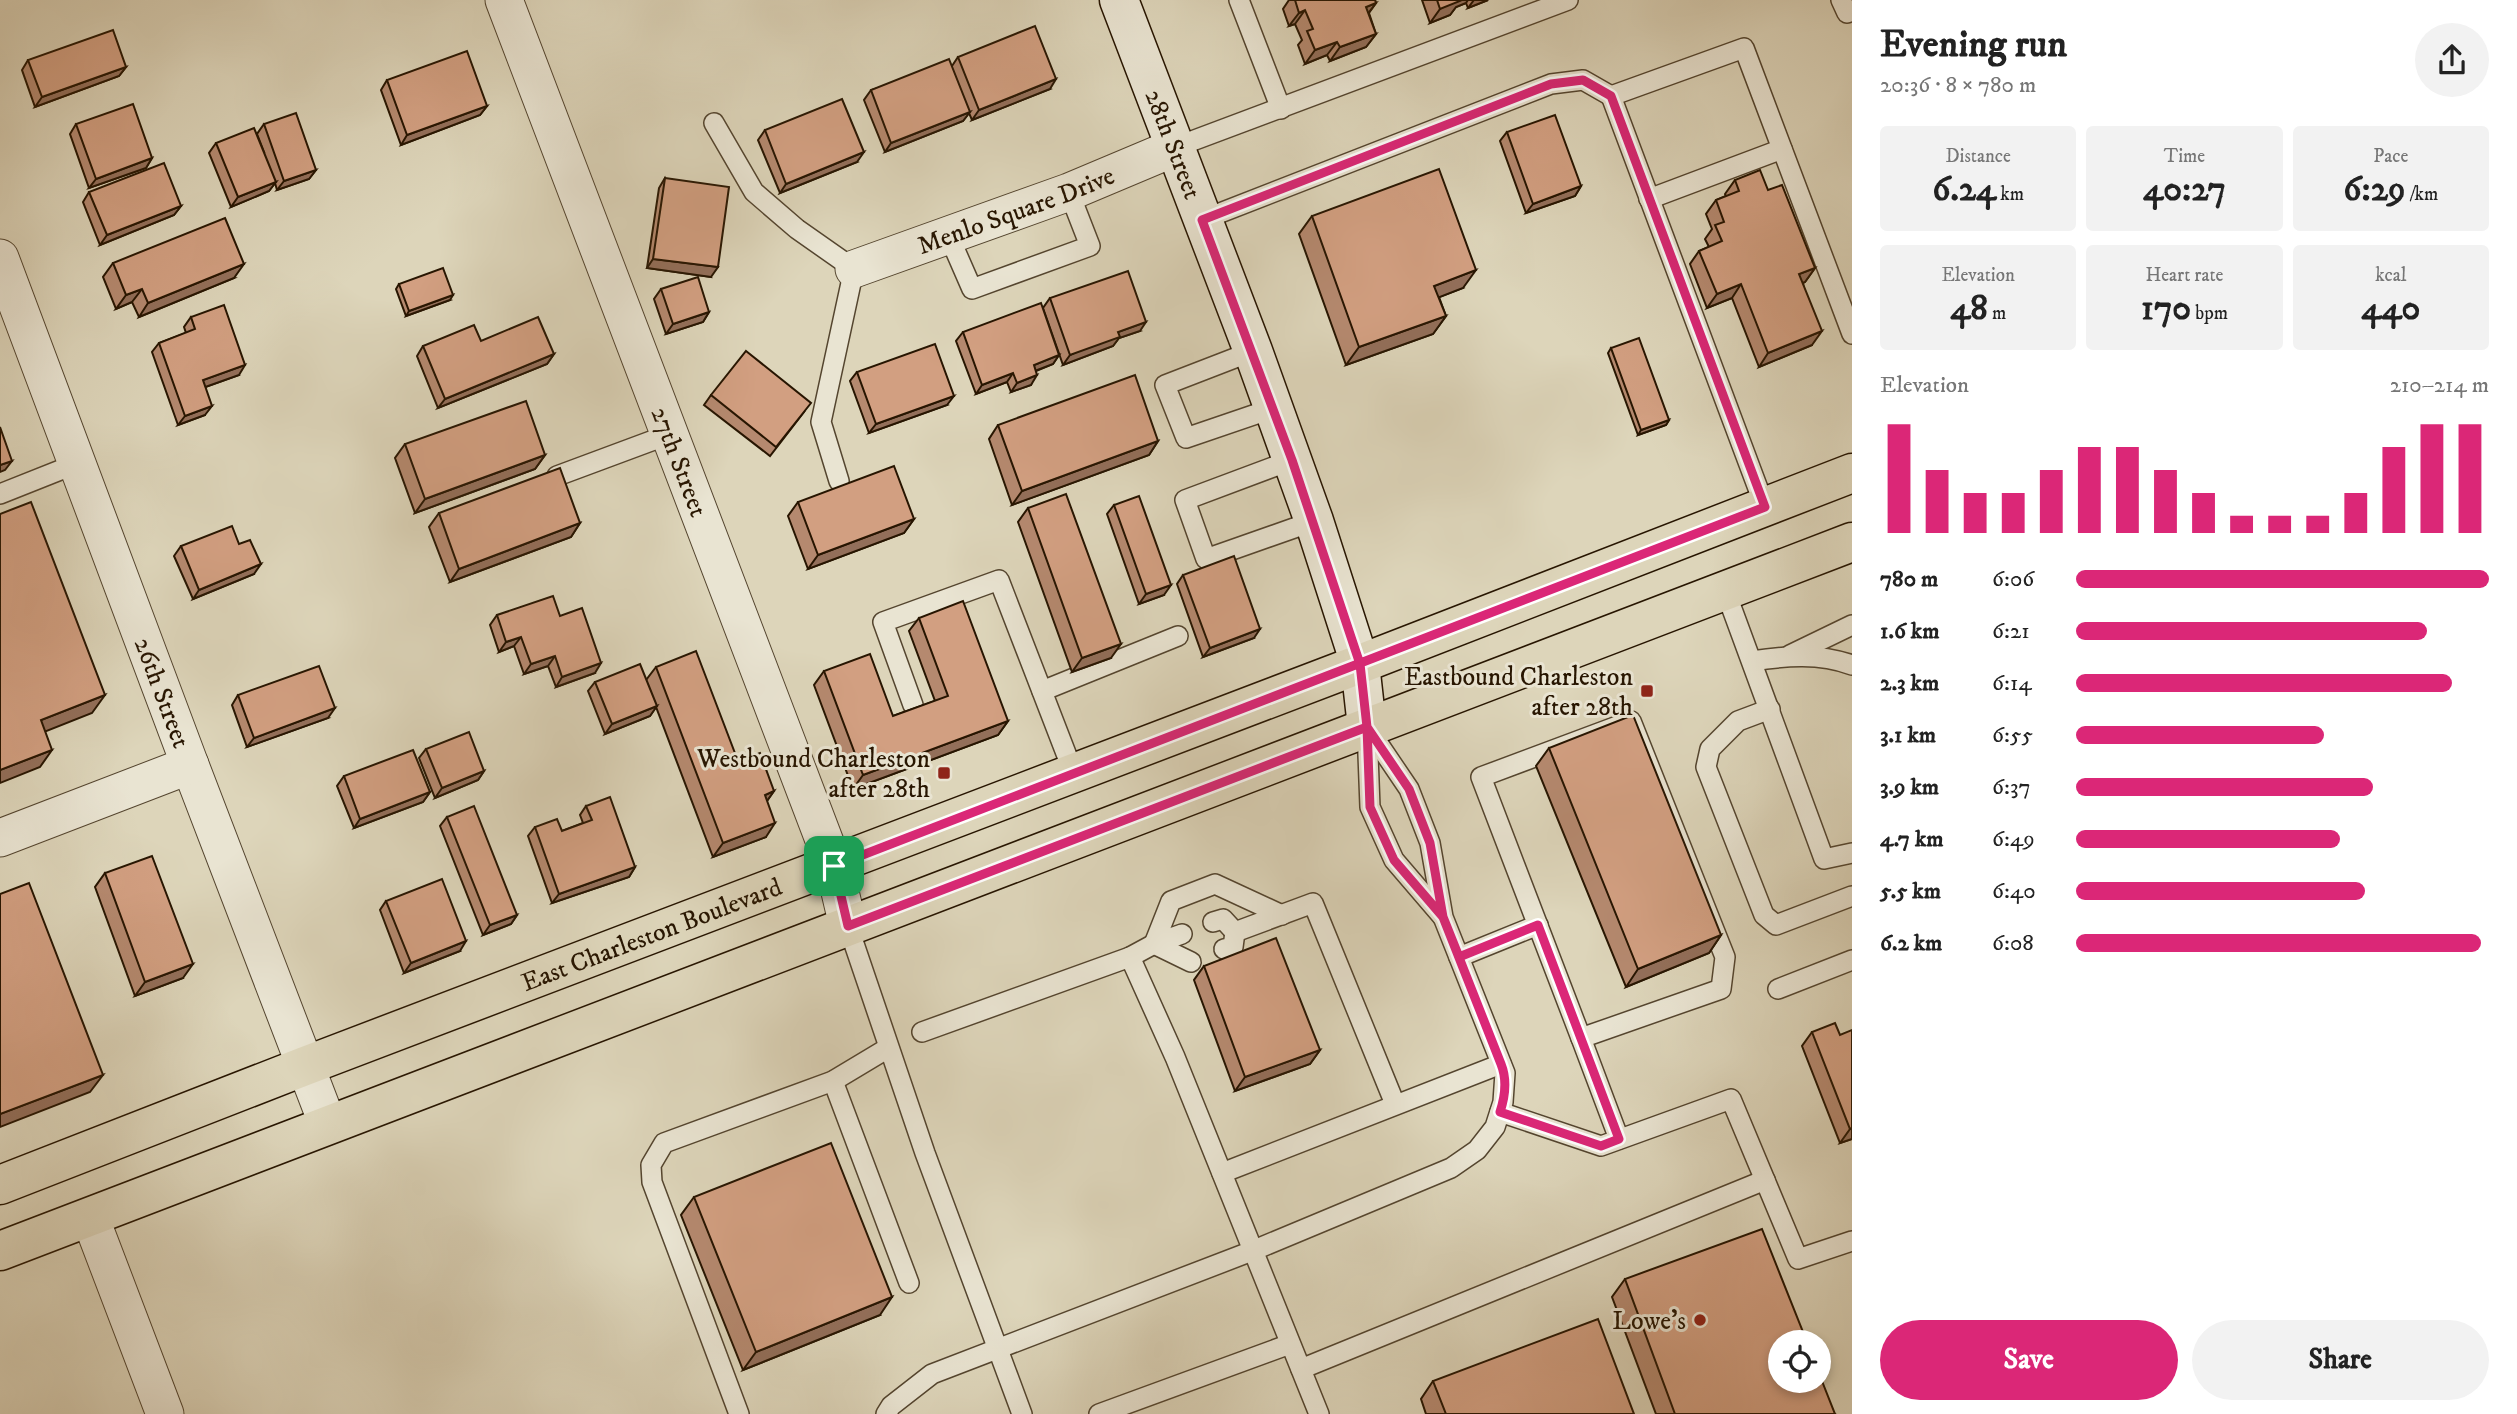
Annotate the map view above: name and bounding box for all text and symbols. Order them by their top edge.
text: Evening run [1880,21,2067,69]
button: share [2415,23,2489,97]
text: 20:36 · 8 × 780 m [1880,71,2036,100]
street label: 28th Street [1137,85,1208,204]
text: Distance [1945,145,2011,168]
text: Time [2164,145,2205,168]
text: Pace [2373,145,2408,168]
street label: Menlo Square Drive [913,160,1120,263]
text: 6.24 [1932,168,1996,212]
text: 40:27 [2143,168,2226,212]
text: 6:29 [2343,168,2405,212]
text: km [1996,183,2024,206]
text: /km [2405,183,2438,206]
text: Elevation [1941,264,2015,287]
text: Heart rate [2146,264,2223,287]
text: kcal [2375,264,2406,287]
text: 48 [1950,287,1988,331]
text: 170 [2141,287,2191,331]
text: 440 [2361,287,2420,331]
text: m [1988,302,2006,325]
text: bpm [2191,302,2228,325]
text: Elevation [1880,371,1969,400]
text: 210–214 m [2390,371,2489,400]
street label: 27th Street [643,403,714,522]
text: 780 m [1880,565,1938,594]
text: 6:06 [1992,565,2034,594]
text: 1.6 km [1880,617,1939,646]
text: 6:21 [1992,617,2030,646]
street label: 26th Street [126,633,197,753]
place label: Eastbound Charleston after 28th [1404,661,1633,724]
text: 2.3 km [1880,669,1939,698]
text: 6:14 [1992,669,2032,698]
marker: Eastbound Charleston after 28th [1639,683,1655,699]
text: 3.1 km [1880,721,1936,750]
text: 6:55 [1992,721,2033,750]
place label: Westbound Charleston after 28th [696,743,930,806]
marker: Westbound Charleston after 28th [936,765,952,781]
text: 3.9 km [1880,773,1939,802]
text: 6:37 [1992,773,2031,802]
text: 4.7 km [1880,825,1944,854]
text: 6:49 [1992,825,2035,854]
pin [804,836,864,896]
icon: arrive [815,847,853,885]
street label: East Charleston Boulevard [517,871,787,1000]
text: 5.5 km [1880,877,1941,906]
text: 6:40 [1992,877,2036,906]
text: 6.2 km [1880,929,1942,958]
text: 6:08 [1992,929,2034,958]
place label: Lowe's [1612,1305,1686,1338]
marker: Lowe's [1692,1312,1708,1328]
button: Save [1880,1320,2178,1400]
button: Share [2192,1320,2489,1400]
map controls [1768,1330,1831,1393]
button: locate [1768,1330,1831,1393]

